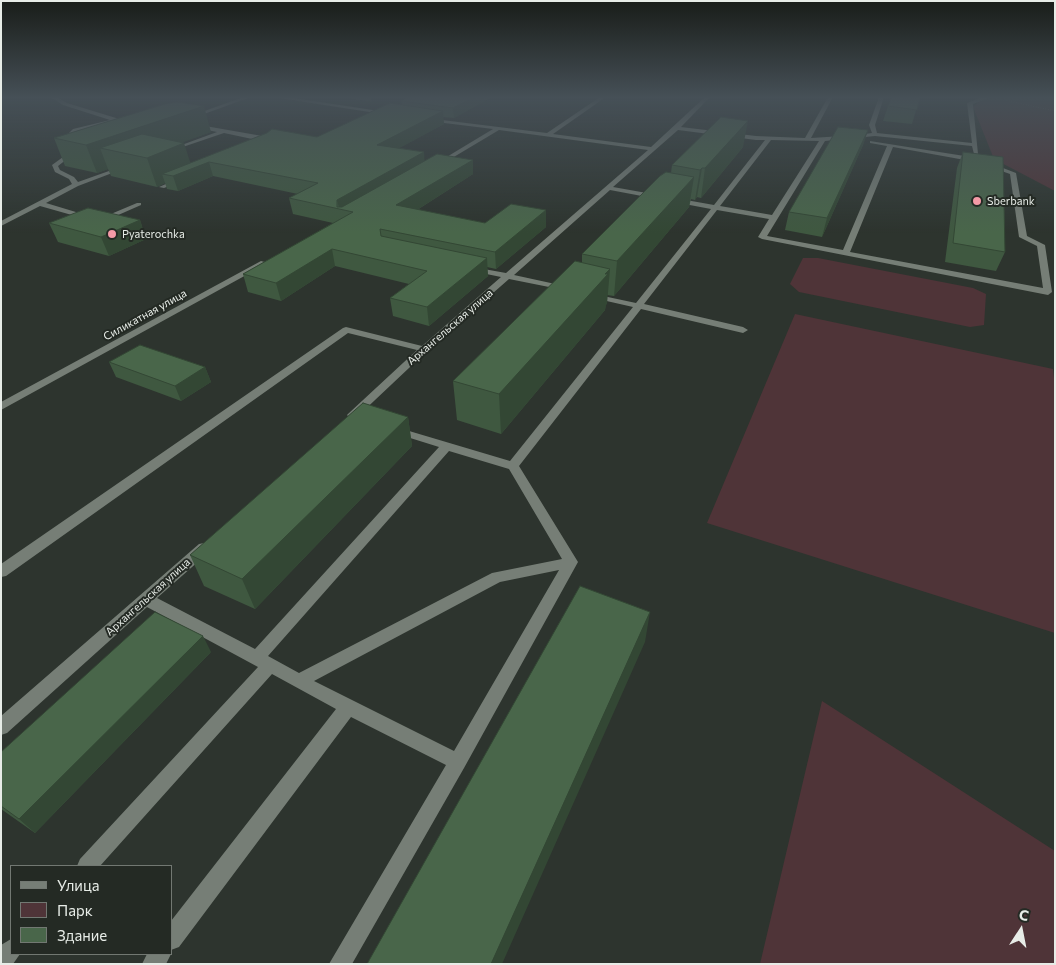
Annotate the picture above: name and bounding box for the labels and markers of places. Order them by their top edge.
place label: Sberbank [987,194,1035,208]
marker: Sberbank [971,195,983,207]
place label: Pyaterochka [122,227,185,241]
marker: Pyaterochka [106,228,118,240]

